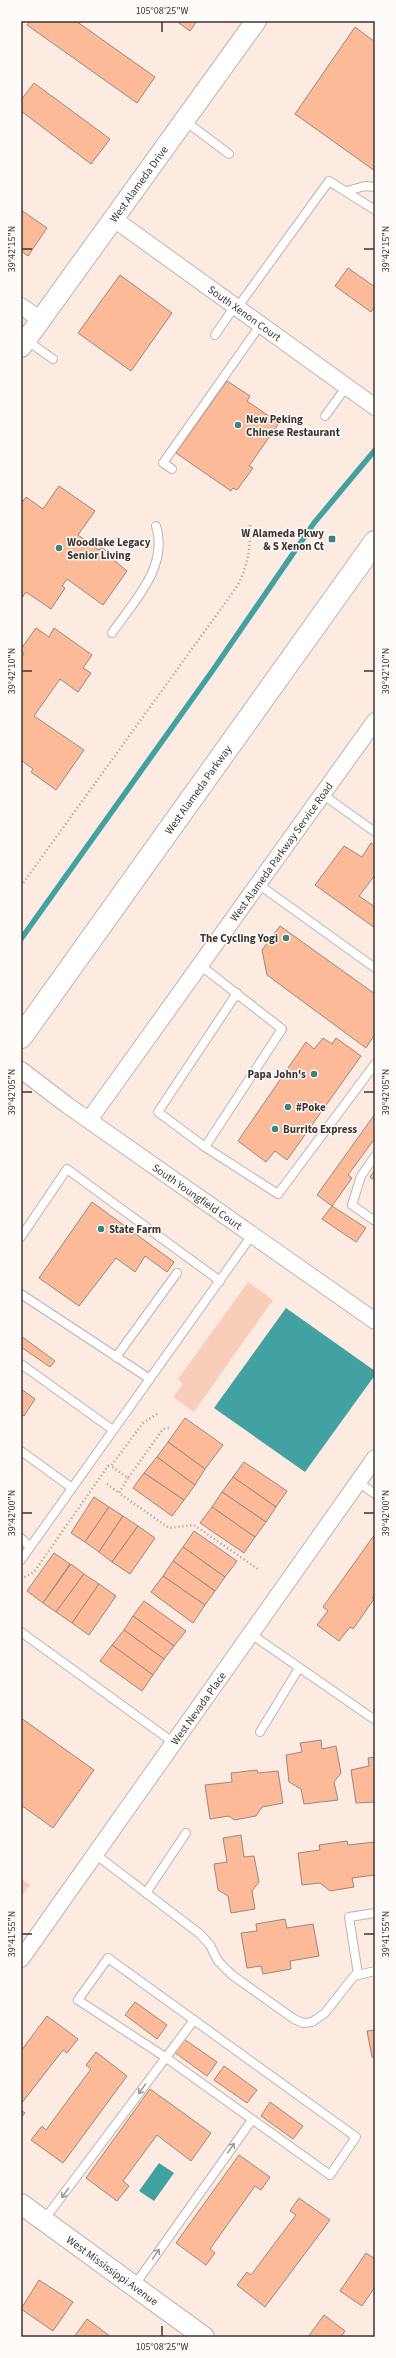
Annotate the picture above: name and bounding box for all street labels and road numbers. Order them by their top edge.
street label: West Alameda Drive [106,142,172,225]
street label: South Xenon Court [205,282,284,345]
street label: West Alameda Parkway [161,742,235,837]
street label: West Alameda Parkway Service Road [226,779,336,924]
street label: South Youngfield Court [149,1160,245,1233]
street label: West Nevada Place [167,1668,229,1748]
street label: West Mississippi Avenue [63,2232,162,2309]

